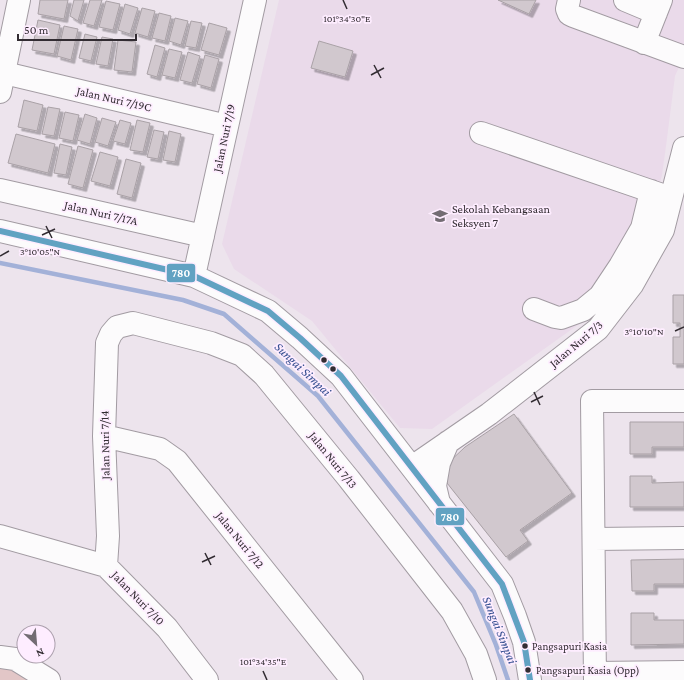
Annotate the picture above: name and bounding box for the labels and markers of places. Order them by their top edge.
place label: Sekolah Kebangsaan Seksyen 7 [452,202,551,230]
school or university icon: Sekolah Kebangsaan Seksyen 7 [431,207,449,225]
unlabelled marker [319,355,329,365]
unlabelled marker [328,364,338,374]
place label: Pangsapuri Kasia [532,640,607,653]
marker: Pangsapuri Kasia [520,641,530,651]
place label: Pangsapuri Kasia (Opp) [536,664,640,677]
marker: Pangsapuri Kasia (Opp) [523,665,533,675]

